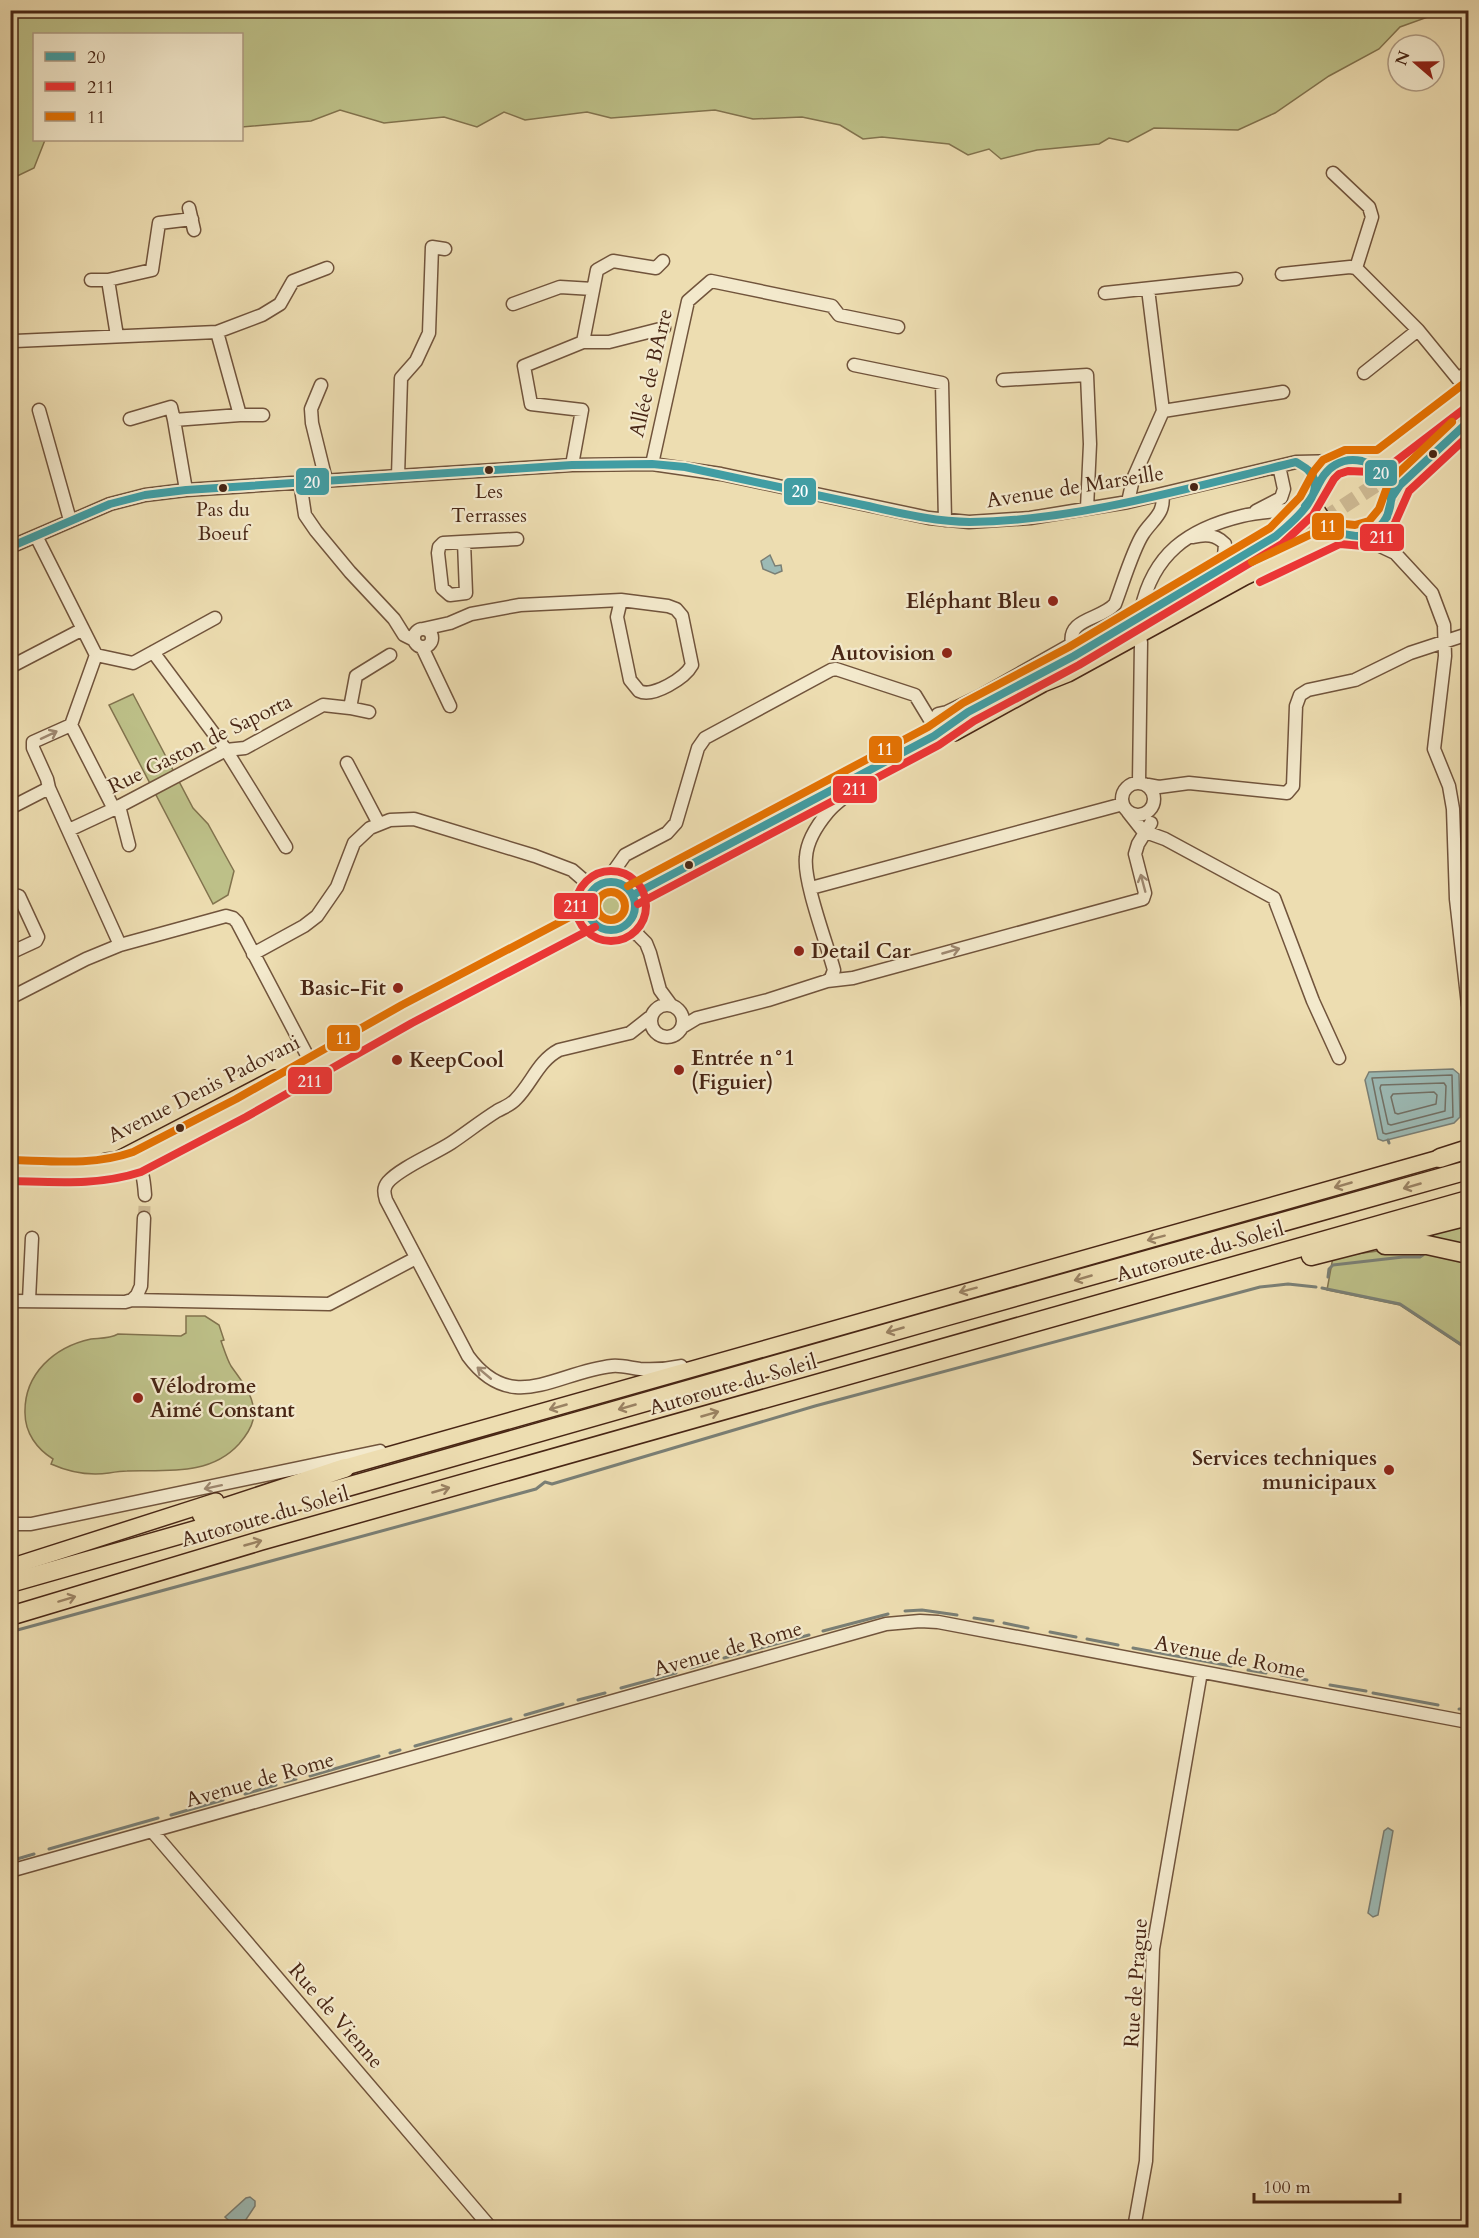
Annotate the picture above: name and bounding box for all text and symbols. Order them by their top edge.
legend [33,33,243,141]
north arrow [1386,33,1446,93]
text: 20 [87,45,105,70]
text: N [1390,48,1416,69]
text: 211 [87,75,115,100]
text: 11 [87,105,105,130]
street label: Allée de BArre [622,306,680,440]
unlabelled marker [1427,448,1439,460]
street label: Avenue de Marseille [984,459,1166,515]
line badge: 20 [1364,459,1398,487]
text: 20 [1373,463,1389,485]
marker: Les Terrasses [483,464,495,476]
line badge: 20 [295,467,330,496]
text: 20 [304,472,320,494]
line badge: 20 [783,477,817,506]
place label: Les Terrasses [451,478,527,529]
text: 20 [792,481,808,503]
unlabelled marker [1188,481,1200,493]
marker: Pas du Boeuf [217,482,229,494]
place label: Pas du Boeuf [196,496,251,547]
line badge: 11 [1311,512,1345,541]
text: 11 [1320,516,1336,538]
line badge: 211 [1359,523,1405,552]
text: 211 [1370,527,1394,549]
place label: Eléphant Bleu [906,587,1041,616]
marker: Eléphant Bleu [1046,594,1060,608]
place label: Autovision [830,639,935,668]
marker: Autovision [940,646,954,660]
street label: Rue Gaston de Saporta [103,687,297,801]
one-way arrow [39,729,57,740]
line badge: 11 [868,735,903,764]
text: 11 [877,739,893,761]
line badge: 211 [832,775,878,804]
text: 211 [843,779,867,801]
unlabelled marker [683,859,695,871]
one-way arrow [1136,874,1148,893]
line badge: 211 [553,892,599,920]
text: 211 [564,896,588,918]
place label: Detail Car [811,937,911,966]
marker: Detail Car [792,944,806,958]
one-way arrow [941,945,960,956]
place label: Basic-Fit [300,974,387,1003]
marker: Basic-Fit [391,981,405,995]
line badge: 11 [326,1024,361,1052]
street label: Avenue Denis Padovani [103,1028,305,1150]
text: 11 [336,1028,352,1050]
place label: Entrée n°1 (Figuier) [691,1044,795,1097]
place label: KeepCool [409,1046,504,1075]
marker: KeepCool [390,1053,404,1067]
marker: Entrée n°1 (Figuier) [672,1063,686,1077]
line badge: 211 [287,1066,333,1095]
text: 211 [298,1071,322,1093]
unlabelled marker [174,1122,186,1134]
one-way arrow [1334,1180,1353,1191]
one-way arrow [1403,1181,1422,1192]
street label: Autoroute du Soleil [1113,1214,1287,1290]
one-way arrow [1147,1233,1166,1244]
one-way arrow [1074,1272,1093,1284]
one-way arrow [959,1285,978,1296]
one-way arrow [886,1325,905,1336]
street label: Autoroute du Soleil [646,1347,820,1423]
one-way arrow [476,1366,492,1379]
place label: Vélodrome Aimé Constant [150,1372,295,1425]
marker: Vélodrome Aimé Constant [131,1391,145,1405]
one-way arrow [549,1402,568,1413]
one-way arrow [618,1402,637,1413]
one-way arrow [700,1408,719,1420]
place label: Services techniques municipaux [1192,1444,1378,1497]
marker: Services techniques municipaux [1382,1463,1396,1477]
street label: Autoroute du Soleil [178,1479,352,1555]
one-way arrow [204,1481,223,1493]
one-way arrow [431,1484,450,1495]
one-way arrow [243,1537,262,1548]
one-way arrow [57,1593,76,1604]
street label: Avenue de Rome [650,1614,806,1684]
street label: Avenue de Rome [1152,1628,1308,1686]
street label: Avenue de Rome [182,1745,338,1815]
street label: Rue de Prague [1117,1917,1155,2049]
street label: Rue de Vienne [282,1957,390,2075]
scale bar [1254,2166,1400,2204]
text: 100 m [1263,2175,1311,2200]

